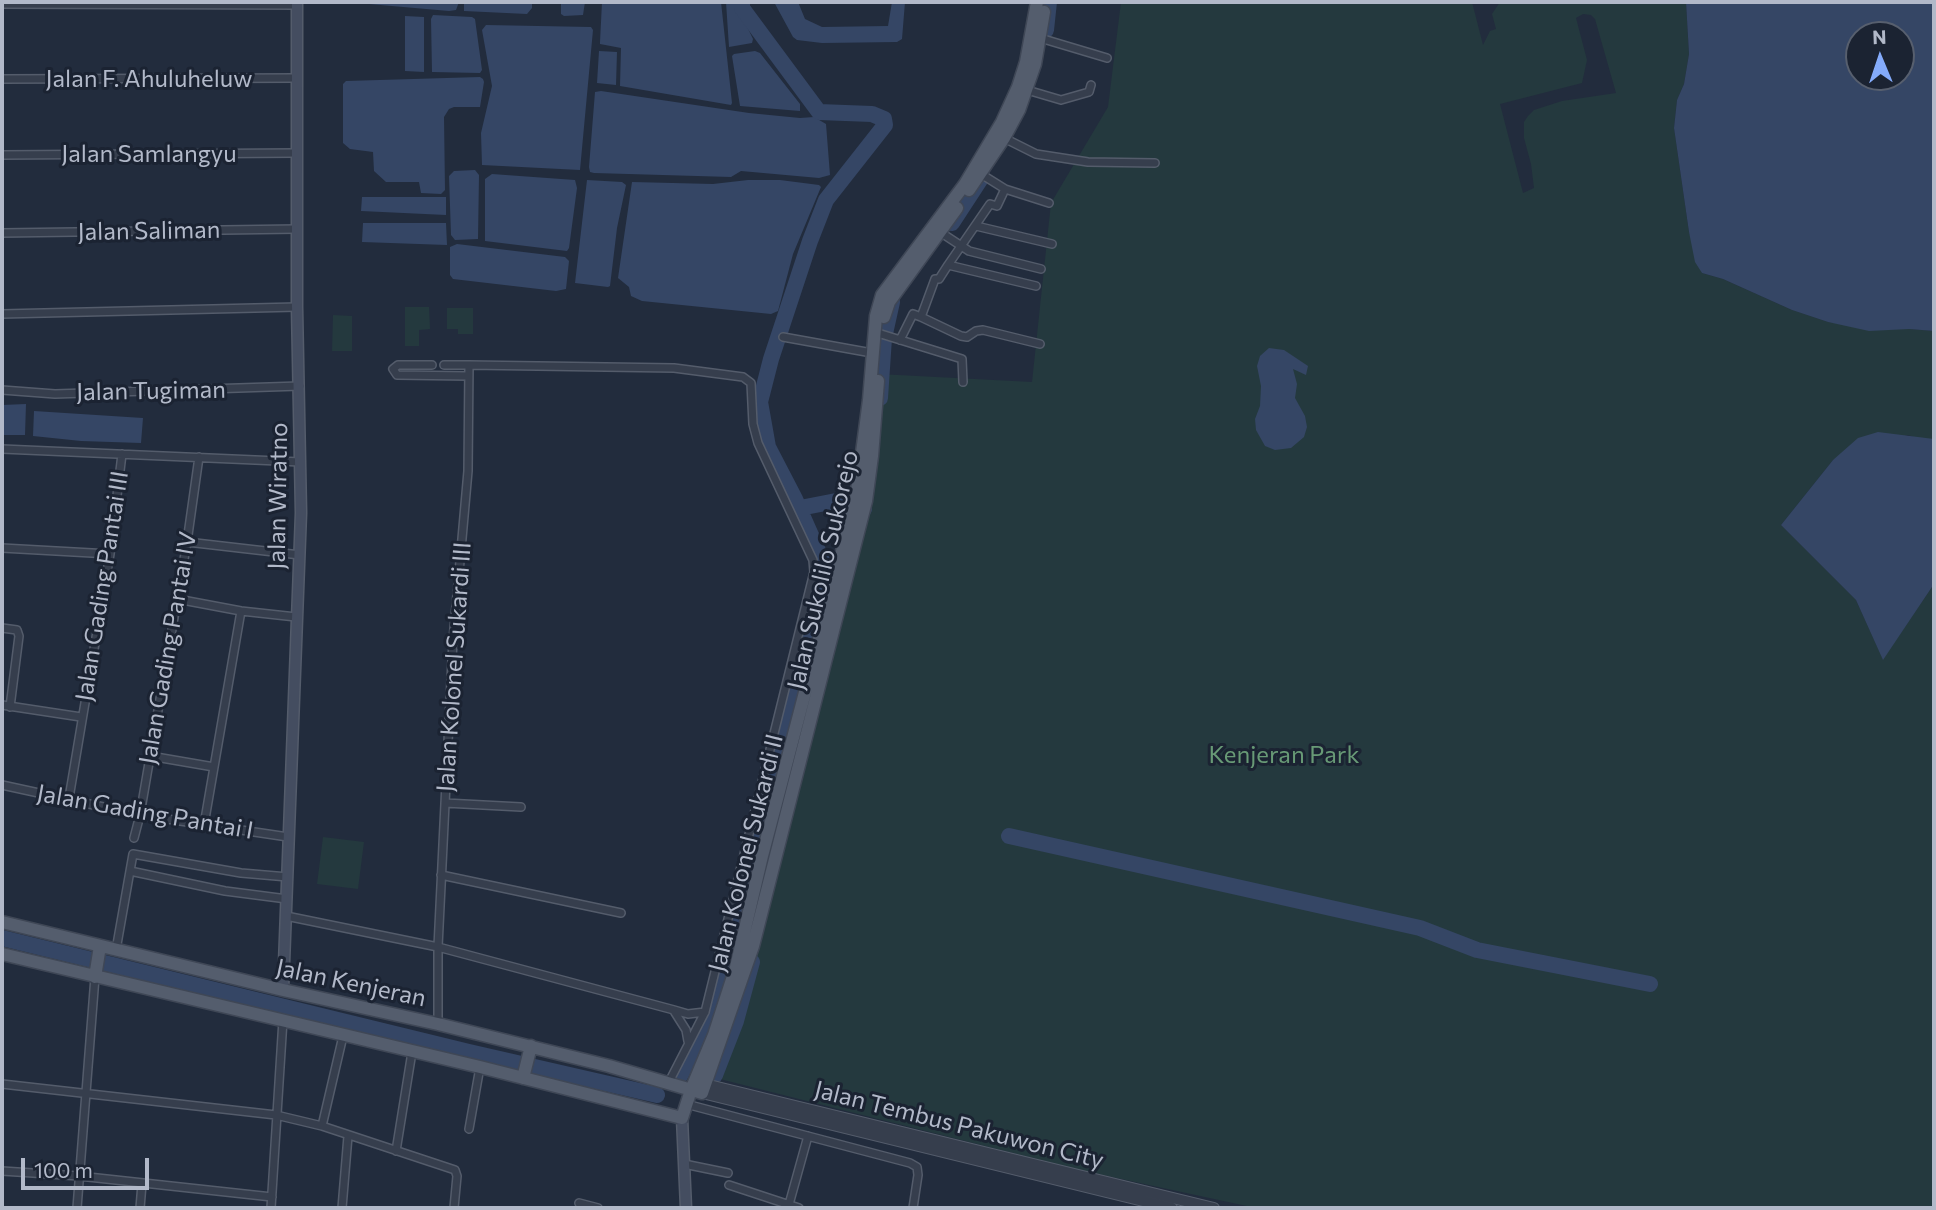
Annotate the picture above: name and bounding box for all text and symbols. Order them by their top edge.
north arrow [1845,21,1915,91]
text: N [1872,25,1887,48]
street label: Jalan F. Ahuluheluw [46,65,252,93]
street label: Jalan Samlangyu [61,140,237,168]
street label: Jalan Saliman [77,215,221,247]
street label: Jalan Tugiman [76,375,226,407]
street label: Jalan Wiratno [262,422,294,570]
street label: Jalan Sukolilo Sukorejo [781,448,865,692]
street label: Jalan Gading Pantai III [70,469,134,703]
street label: Jalan Gading Pantai IV [133,529,203,767]
street label: Jalan Kolonel Sukardi III [431,541,477,793]
street label: Jalan Kolonel Sukardi II [703,731,789,975]
park label: Kenjeran Park [1209,741,1359,769]
street label: Jalan Gading Pantai I [35,779,255,845]
street label: Jalan Kenjeran [273,953,429,1013]
street label: Jalan Tembus Pakuwon City [811,1075,1107,1175]
scale bar [24,1144,152,1188]
text: 100 m [34,1157,93,1182]

